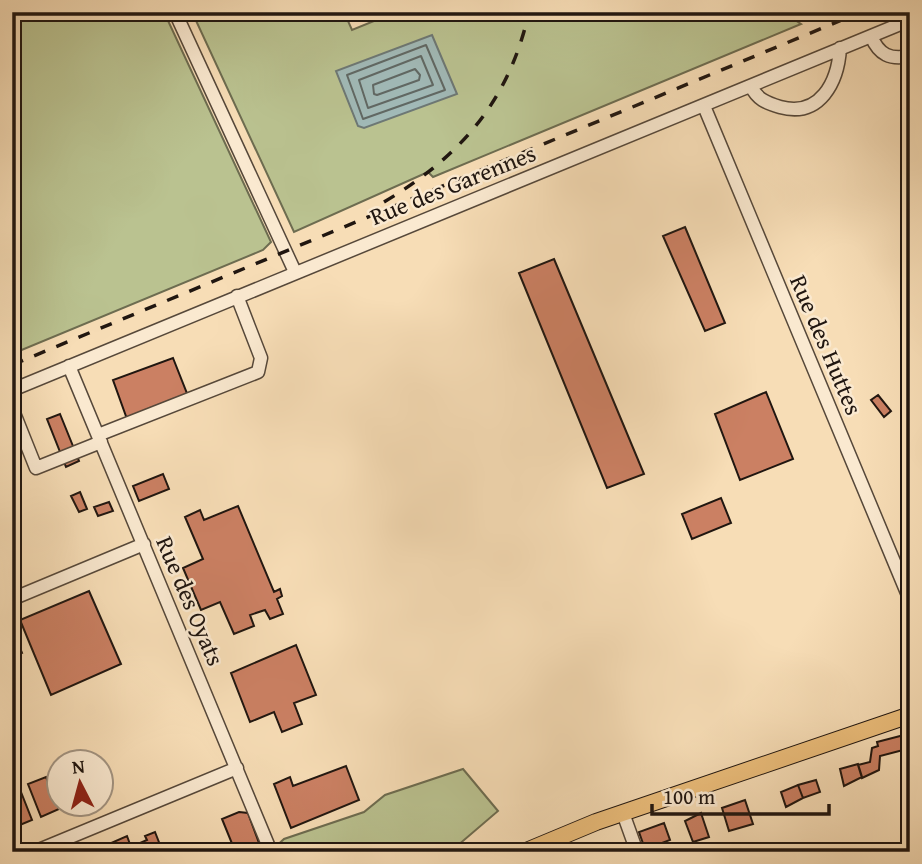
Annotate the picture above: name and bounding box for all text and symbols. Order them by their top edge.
street label: Rue des Garennes [365,135,541,234]
street label: Rue des Huttes [781,269,872,420]
street label: Rue des Oyats [147,531,233,671]
north arrow [46,748,116,818]
text: N [70,751,86,781]
scale bar [652,773,829,817]
text: 100 m [663,781,715,812]

